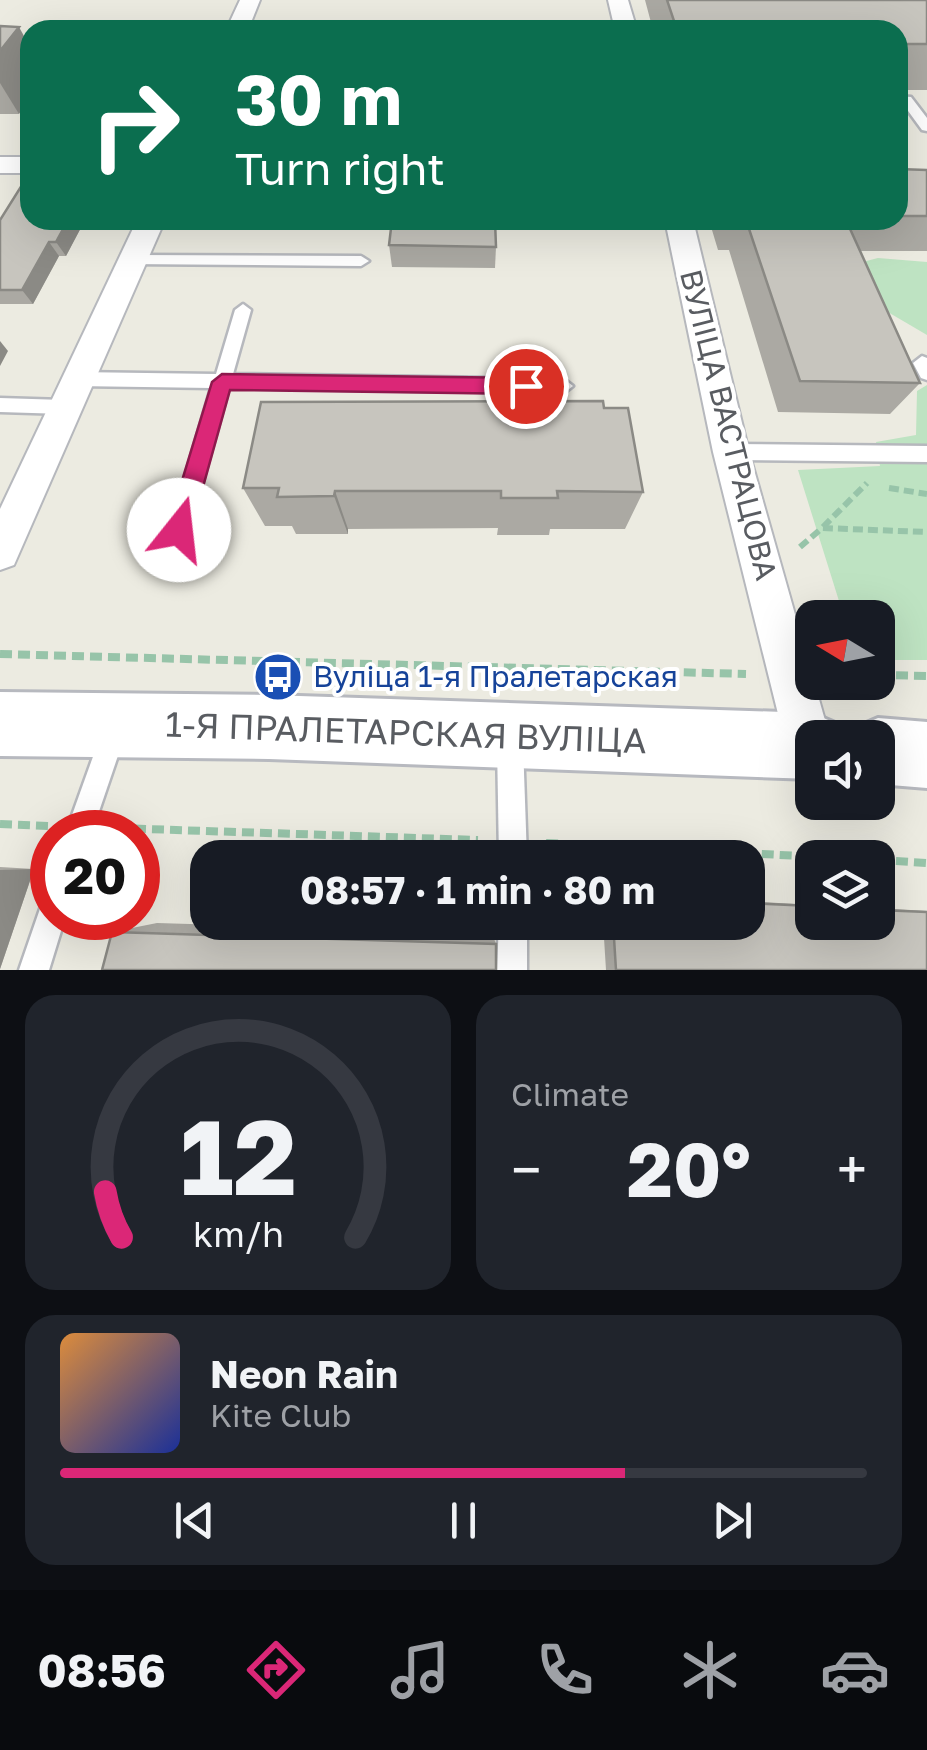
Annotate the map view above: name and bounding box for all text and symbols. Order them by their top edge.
text: 30 m [235,56,402,140]
icon: right [70,60,200,190]
text: Turn right [235,141,445,195]
street label: ВУЛІЦА ВАСТРАЦОВА [673,266,785,584]
pin [484,344,569,429]
icon: arrive [499,359,554,414]
position arrow [127,478,231,582]
north arrow [795,600,895,700]
map controls [795,600,895,940]
bus stop icon: Вуліца 1-я Пралетарская [252,651,304,703]
place label: Вуліца 1-я Пралетарская [313,658,678,694]
street label: 1-Я ПРАЛЕТАРСКАЯ ВУЛІЦА [165,703,647,761]
button: sound [795,720,895,820]
speed limit sign: 20 [30,810,160,940]
button: layers [795,840,895,940]
text: 08:57 · 1 min · 80 m [300,867,655,912]
text: Climate [511,1075,629,1113]
text: 12 [179,1093,297,1218]
text: 20° [627,1123,751,1214]
text: − [511,1136,541,1202]
text: + [837,1136,867,1202]
text: km/h [193,1212,283,1255]
text: Neon Rain [210,1351,398,1396]
text: Kite Club [210,1396,351,1434]
icon: previous [167,1493,222,1548]
icon: pause [436,1493,491,1548]
icon: next [705,1493,760,1548]
icon: directions [241,1635,311,1705]
icon: music [385,1635,455,1705]
icon: phone [530,1635,600,1705]
icon: climate [675,1635,745,1705]
icon: car [820,1635,890,1705]
text: 08:56 [37,1643,166,1697]

